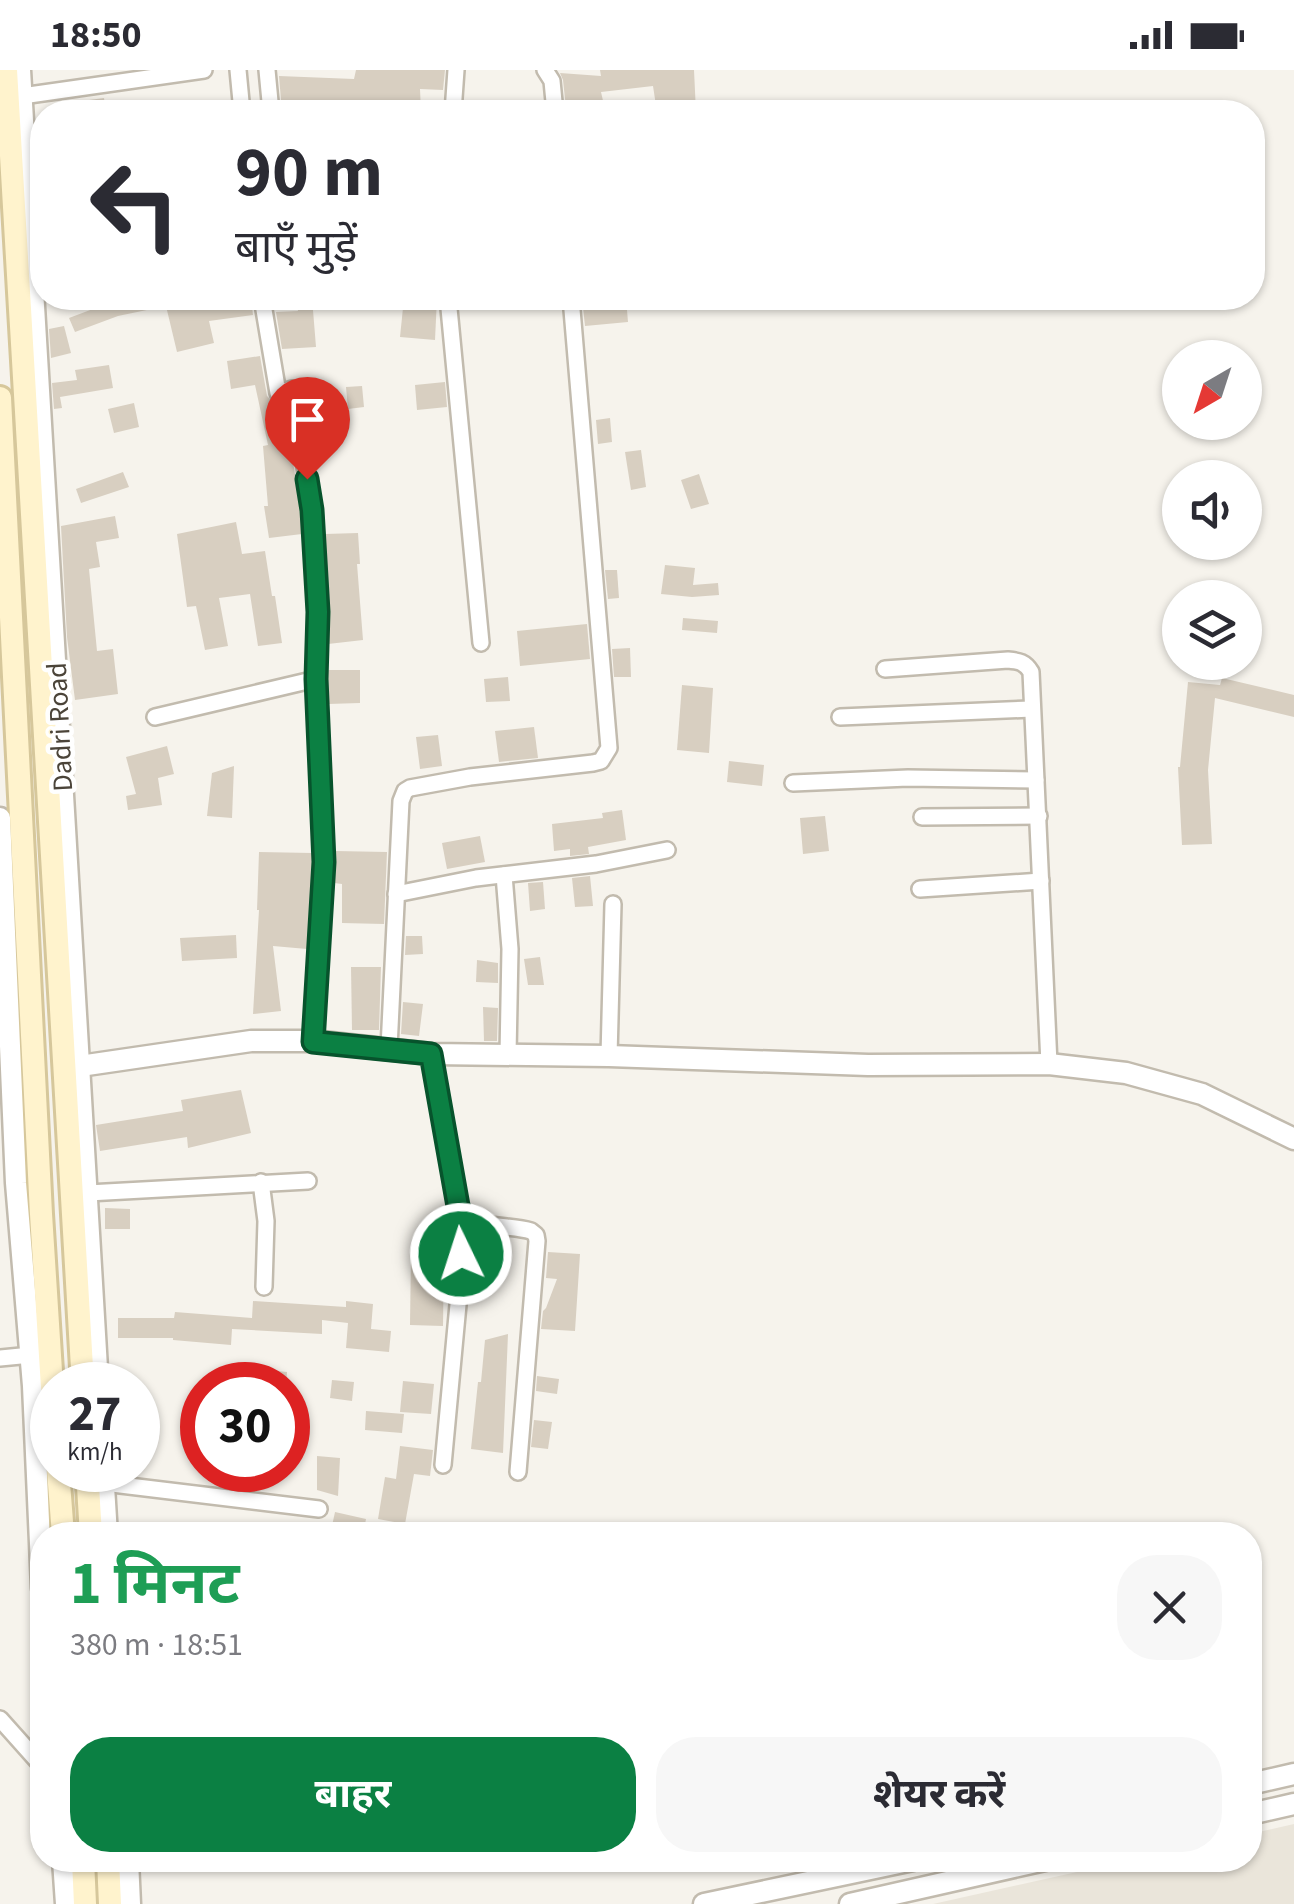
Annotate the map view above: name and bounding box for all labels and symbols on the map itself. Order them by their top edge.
north arrow [1162,340,1262,440]
pin [265,377,350,480]
street label: Dadri Road [37,661,83,792]
position arrow [409,1202,513,1306]
speed limit sign: 30 [180,1362,310,1492]

